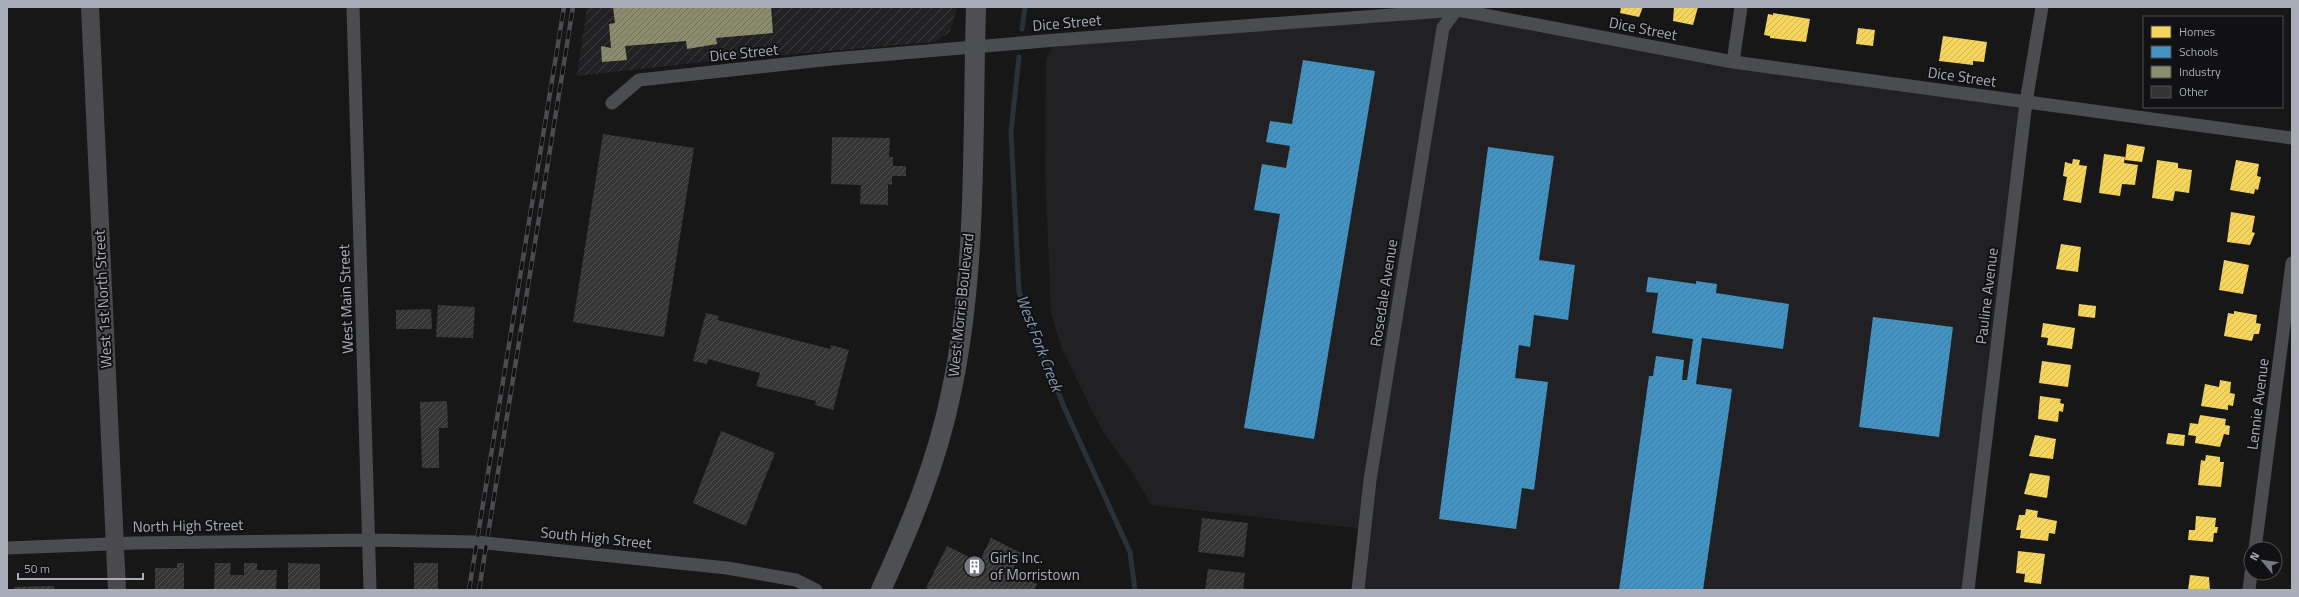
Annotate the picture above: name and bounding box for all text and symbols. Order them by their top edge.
street label: Dice Street [1032,8,1103,37]
street label: Dice Street [1607,11,1680,47]
legend [2143,16,2283,108]
text: Homes [2179,22,2215,41]
street label: Dice Street [708,37,780,68]
text: Schools [2179,42,2219,61]
street label: Dice Street [1926,60,1999,93]
text: Industry [2179,62,2221,81]
text: Other [2179,82,2208,101]
street label: West 1st North Street [87,229,118,369]
street label: West Morris Boulevard [942,232,979,378]
street label: Rosedale Avenue [1364,238,1403,348]
street label: West Main Street [332,243,359,354]
street label: Pauline Avenue [1969,246,2004,345]
water label: West Fork Creek [1011,291,1070,397]
street label: Lennie Avenue [2240,357,2275,451]
street label: North High Street [132,513,244,538]
street label: South High Street [539,520,654,555]
north arrow [2243,541,2283,581]
place label: Girls Inc. of Morristown [990,546,1080,586]
text: N [2245,549,2263,563]
building icon: Girls Inc. of Morristown [962,554,988,580]
scale bar [18,555,143,581]
text: 50 m [24,559,50,578]

